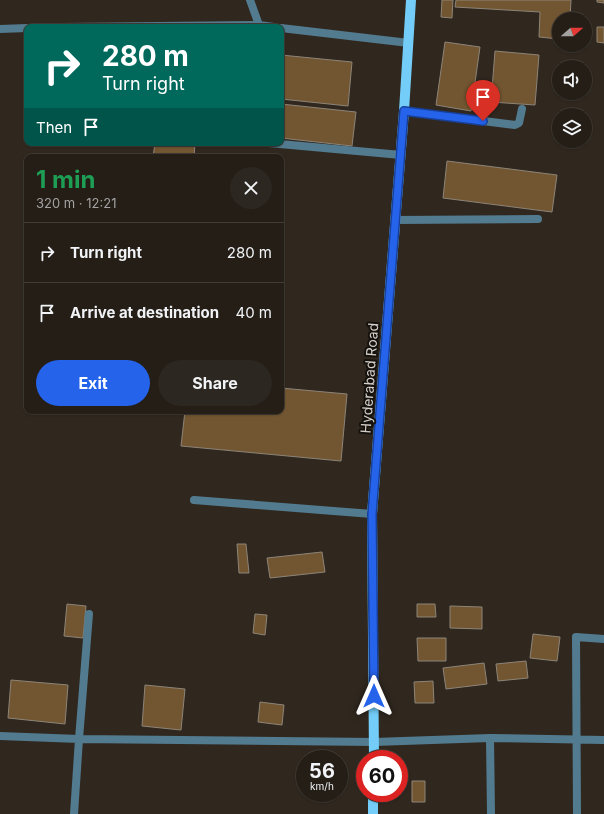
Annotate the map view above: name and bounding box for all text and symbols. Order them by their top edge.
north arrow [552,12,592,52]
map controls [552,12,592,148]
text: 280 m [102,39,189,73]
icon: right [36,40,88,92]
button: sound [552,60,592,100]
text: Turn right [102,73,185,94]
pin [466,80,500,121]
icon: arrive [472,86,494,108]
button: layers [552,108,592,148]
icon: arrive [80,116,102,138]
text: Then [36,118,72,137]
text: 1 min [36,165,95,194]
button: close [230,167,272,209]
text: 320 m · 12:21 [36,195,116,211]
icon: right [36,242,58,264]
text: Turn right [70,243,142,262]
text: 280 m [227,243,272,262]
icon: arrive [36,302,58,324]
text: Arrive at destination [70,303,219,322]
text: 40 m [235,303,272,322]
street label: Hyderabad Road [357,322,381,434]
button: Exit [36,360,150,406]
button: Share [158,360,272,406]
position arrow [353,675,395,717]
speed limit sign: 60 [356,750,408,802]
text: 56 [309,759,335,783]
text: km/h [310,780,334,792]

